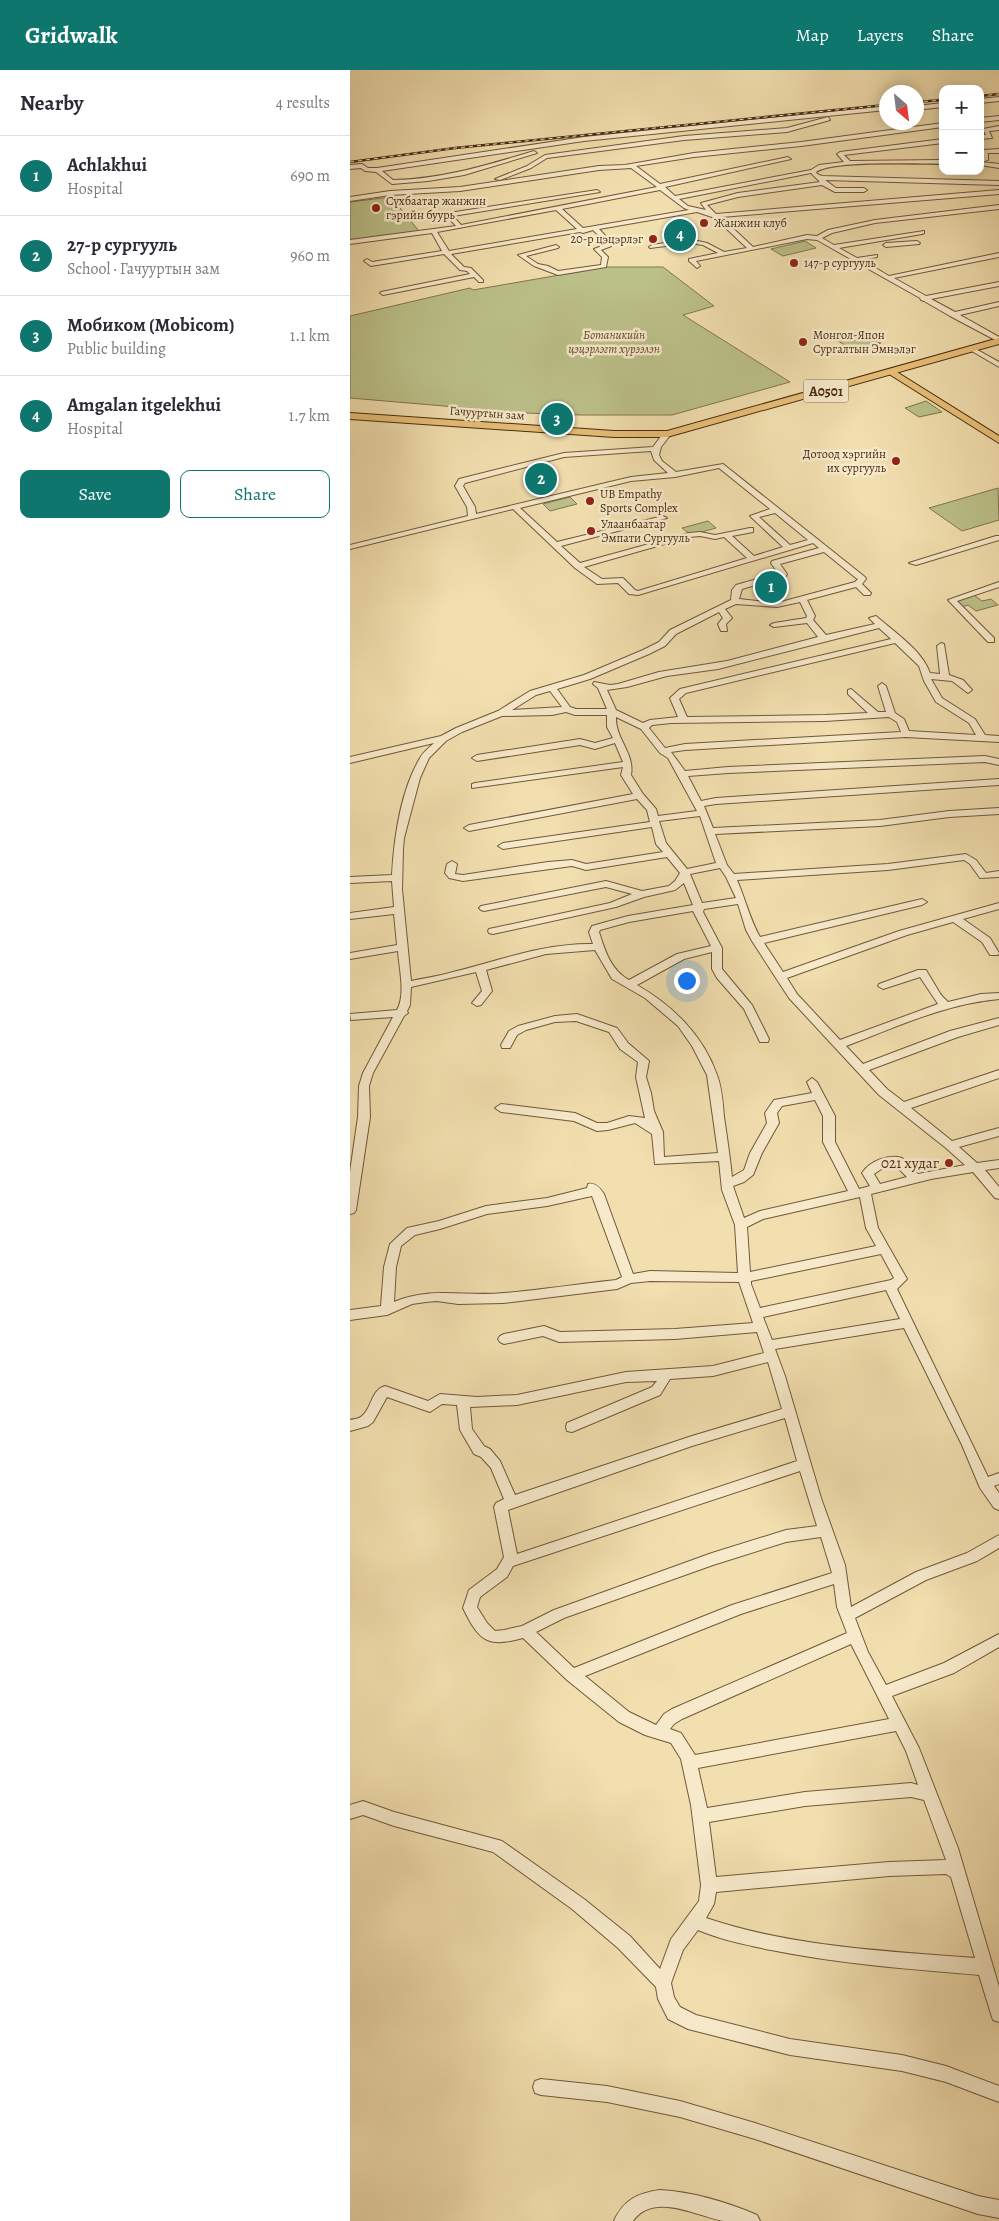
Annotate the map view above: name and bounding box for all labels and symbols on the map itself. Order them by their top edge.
north arrow [879,85,924,130]
place label: Сүхбаатар жанжин гэрийн буурь [386,193,486,223]
marker: Сүхбаатар жанжин гэрийн буурь [370,202,382,214]
place label: Жанжин клуб [714,215,787,231]
pin: 4 [664,216,696,254]
marker: Жанжин клуб [698,217,710,229]
place label: 20-р цэцэрлэг [571,231,643,247]
marker: 20-р цэцэрлэг [647,233,659,245]
place label: 147-р сургууль [804,255,877,271]
marker: 147-р сургууль [788,257,800,269]
park label: Ботаникийн цэцэрлэгт хүрээлэн [568,327,660,357]
place label: Монгол-Япон Сургалтын Эмнэлэг [813,327,916,357]
marker: Монгол-Япон Сургалтын Эмнэлэг [797,336,809,348]
road number: A0501 [804,380,848,402]
pin: 3 [541,400,573,438]
street label: Гачууртын зам [449,402,525,424]
place label: Дотоод хэргийн их сургууль [803,446,887,476]
marker: Дотоод хэргийн их сургууль [890,455,902,467]
pin: 2 [525,460,557,498]
place label: UB Empathy Sports Complex [600,486,678,516]
marker: UB Empathy Sports Complex [584,495,596,507]
place label: Улаанбаатар Эмпати Сургууль [601,516,691,546]
marker: Улаанбаатар Эмпати Сургууль [585,525,597,537]
pin: 1 [755,568,787,606]
your location [674,968,700,994]
place label: 021 худаг [881,1153,940,1173]
marker: 021 худаг [943,1157,955,1169]

